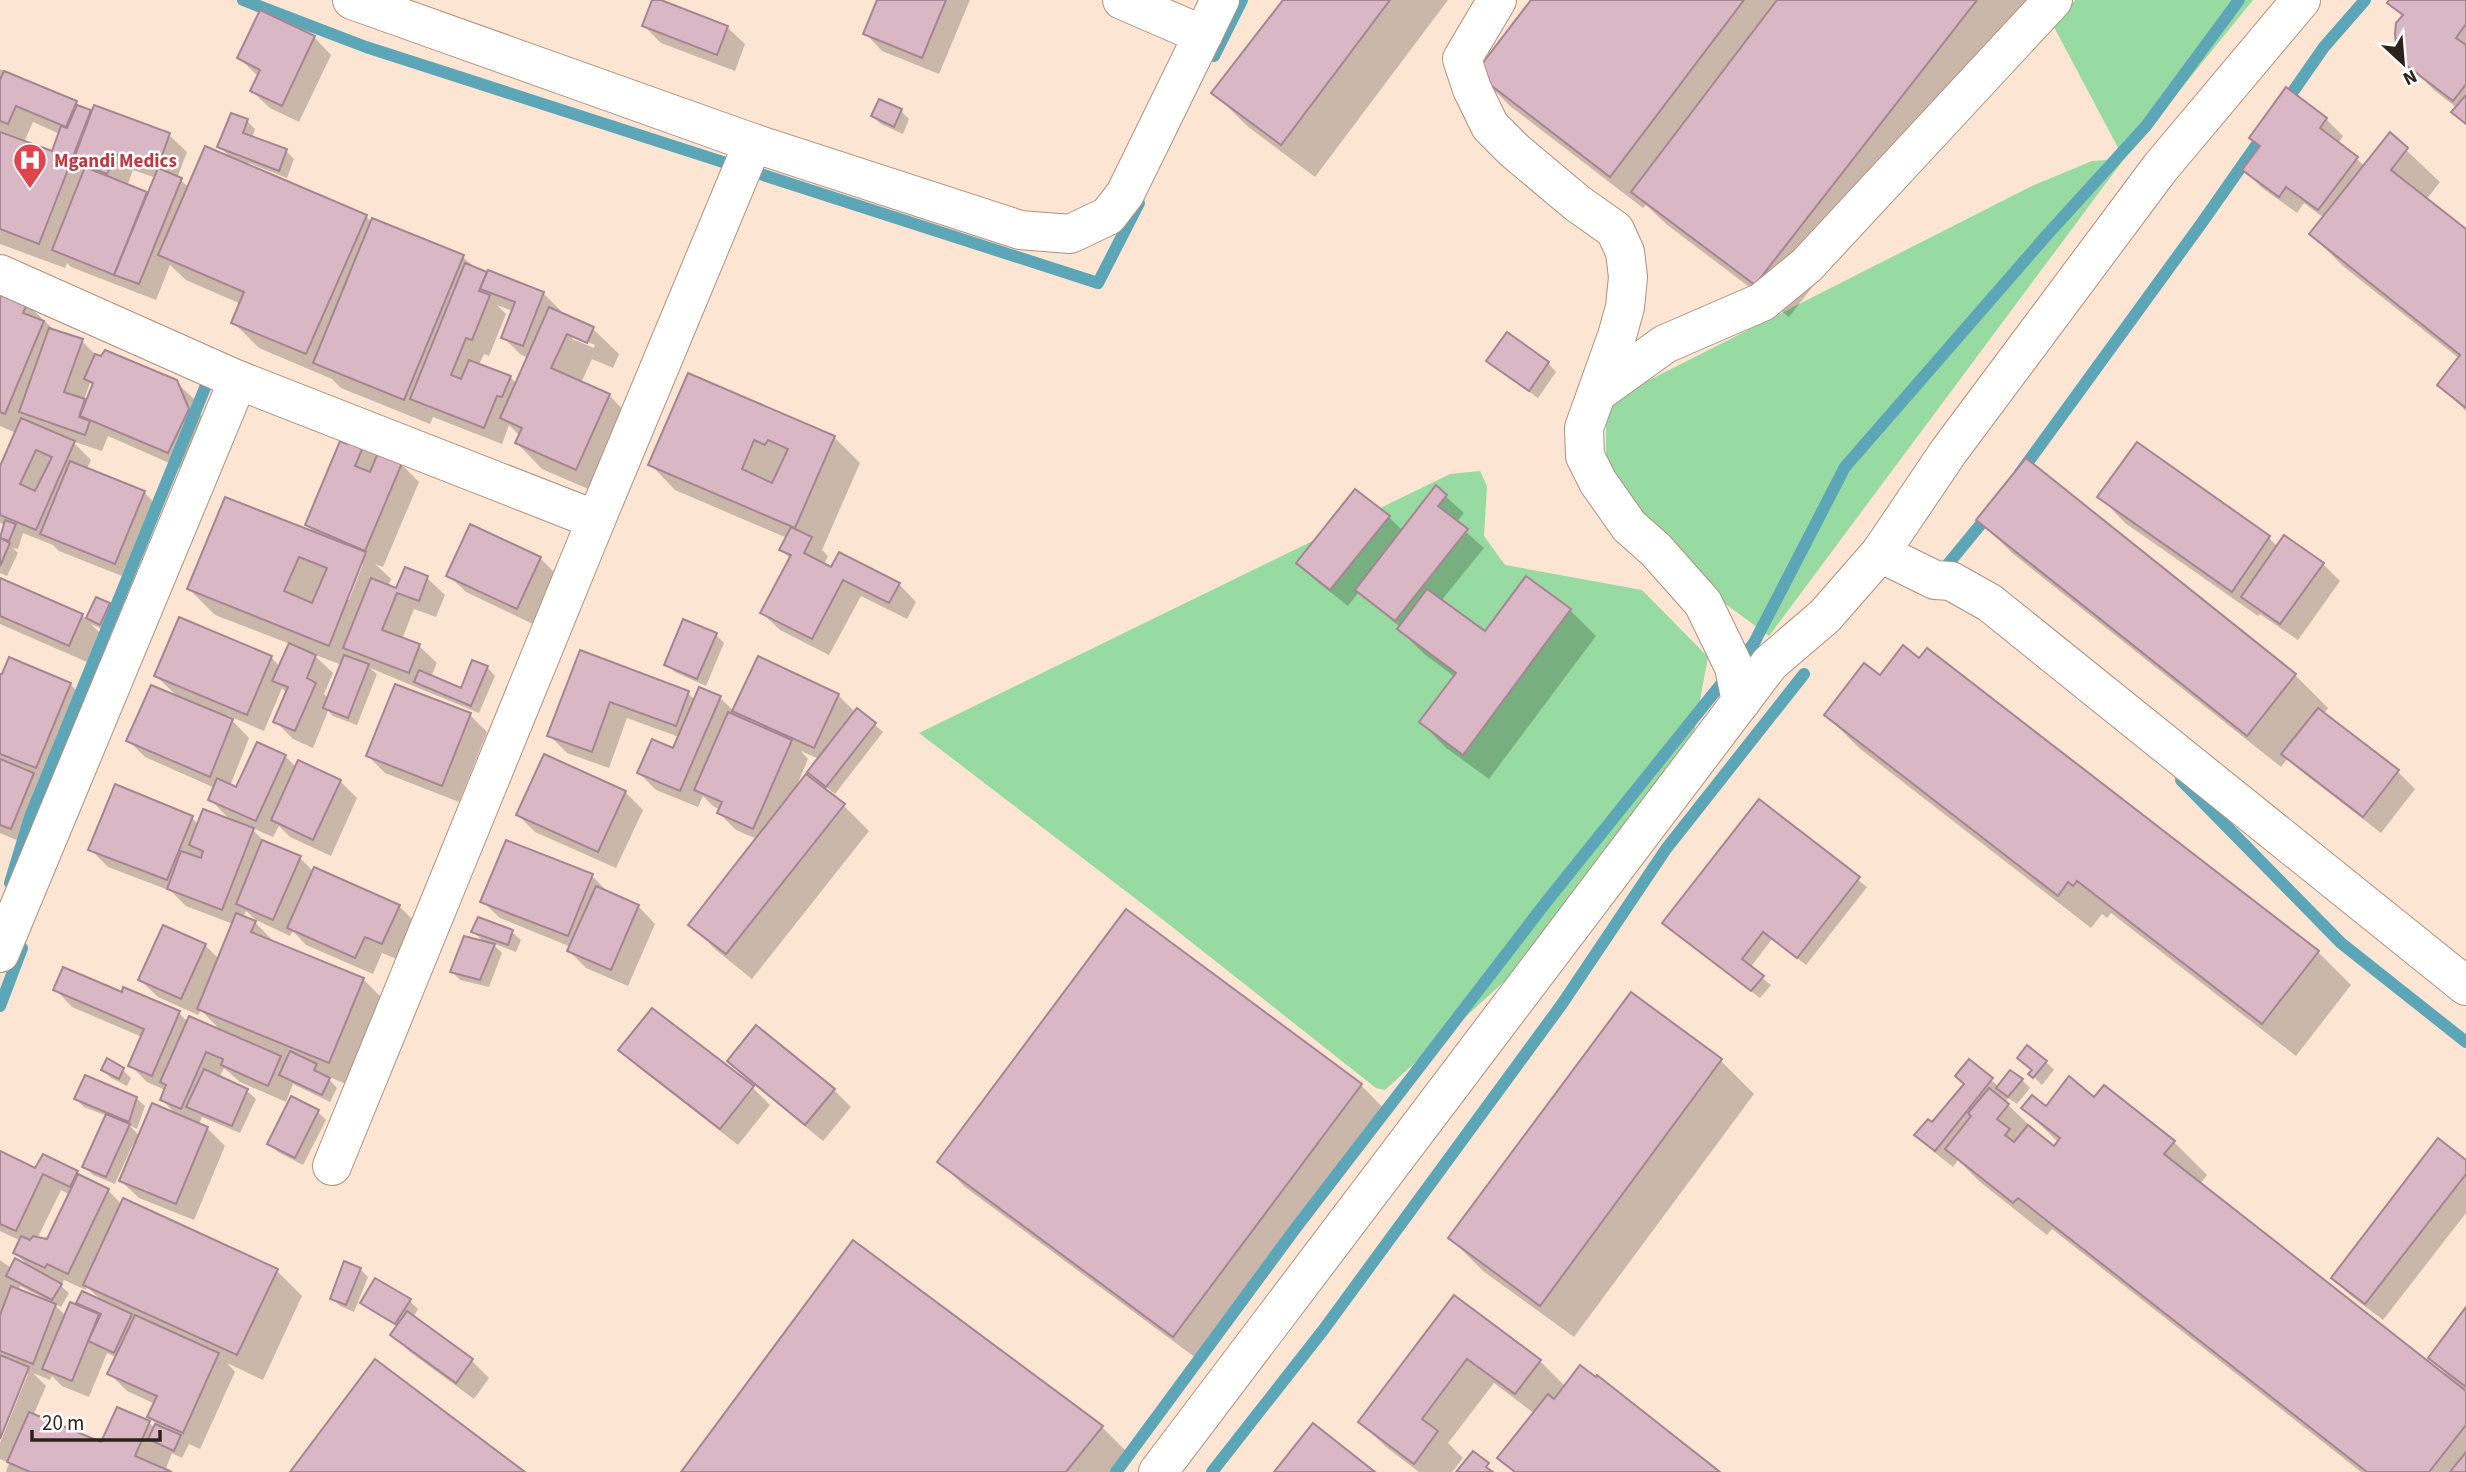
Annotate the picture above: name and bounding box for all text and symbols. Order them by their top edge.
north arrow [2368,28,2438,98]
text: N [2398,62,2421,92]
hospital icon: Mgandi Medics [11,141,49,190]
place label: Mgandi Medics [54,148,177,175]
scale bar [32,1398,159,1442]
text: 20 m [42,1408,84,1438]

